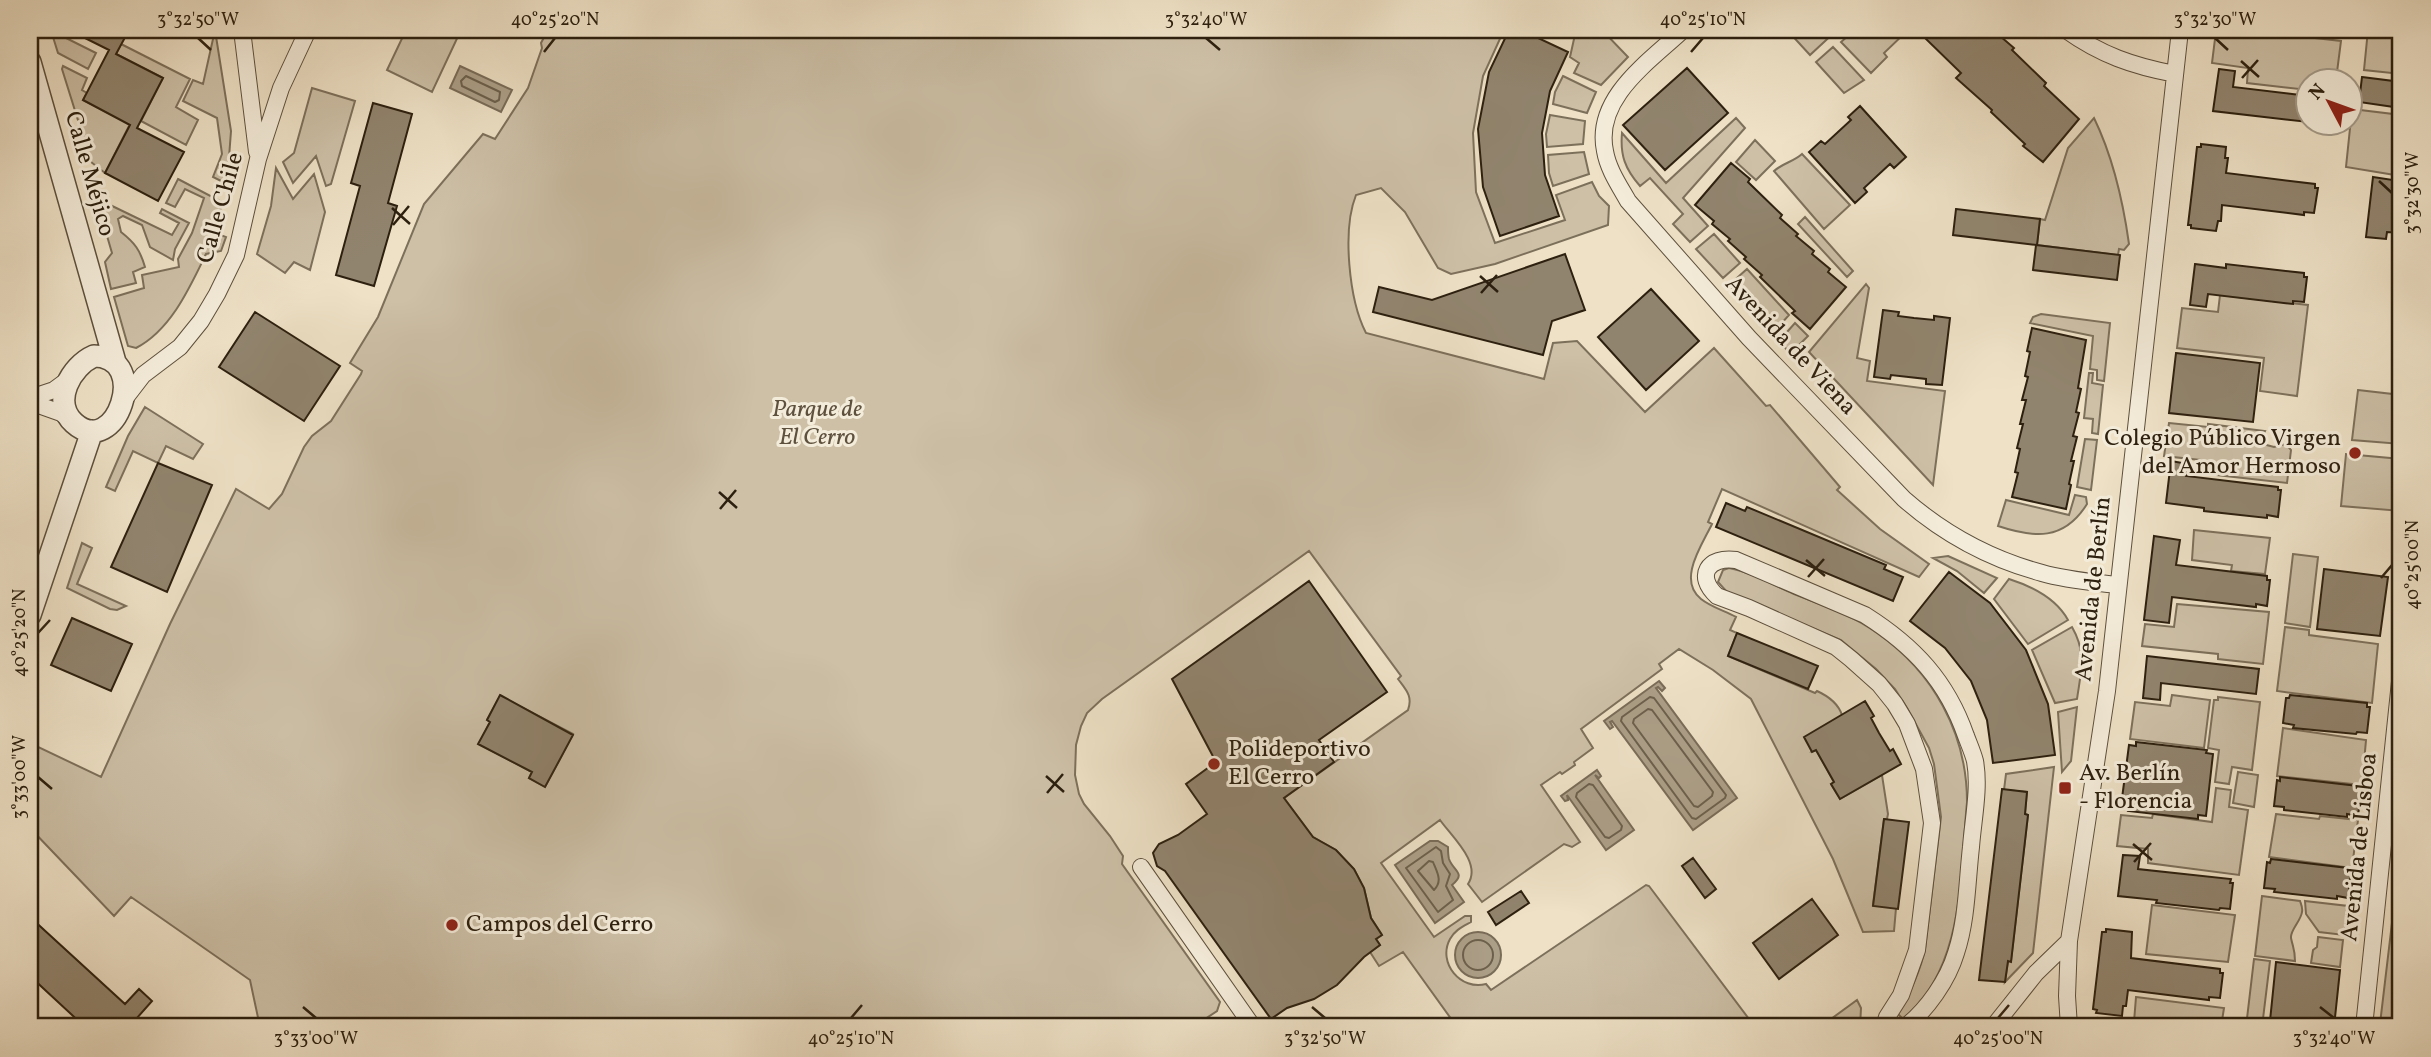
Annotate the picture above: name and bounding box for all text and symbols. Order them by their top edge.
text: 3°32'50"W [157,8,239,33]
text: 40°25'20"N [511,8,599,33]
text: 3°32'40"W [1165,8,1247,33]
text: 40°25'10"N [1660,8,1746,33]
text: 3°32'30"W [2174,8,2256,33]
north arrow [2294,66,2364,136]
text: N [2303,78,2332,106]
street label: Calle Méjico [55,107,123,241]
street label: Calle Chile [189,149,253,267]
text: 3°32'30"W [2401,152,2426,234]
street label: Avenida de Viena [1716,268,1864,424]
park label: Parque de El Cerro [772,393,862,455]
place label: Colegio Público Virgen del Amor Hermoso [2104,422,2341,484]
marker: Colegio Público Virgen del Amor Hermoso [2347,445,2363,461]
street label: Avenida de Berlín [2067,495,2121,683]
text: 40°25'00"N [2401,520,2426,610]
text: 40°25'20"N [8,589,33,677]
place label: Polideportivo El Cerro [1228,733,1371,795]
text: 3°33'00"W [8,735,33,819]
street label: Avenida de Lisboa [2333,751,2387,943]
marker: Polideportivo El Cerro [1206,756,1222,772]
place label: Av. Berlín - Florencia [2079,757,2192,819]
marker: Av. Berlín - Florencia [2057,780,2073,796]
place label: Campos del Cerro [466,908,653,942]
marker: Campos del Cerro [444,917,460,933]
text: 3°33'00"W [274,1027,358,1052]
text: 40°25'10"N [808,1027,894,1052]
text: 3°32'50"W [1284,1027,1366,1052]
text: 40°25'00"N [1953,1027,2043,1052]
text: 3°32'40"W [2293,1027,2375,1052]

